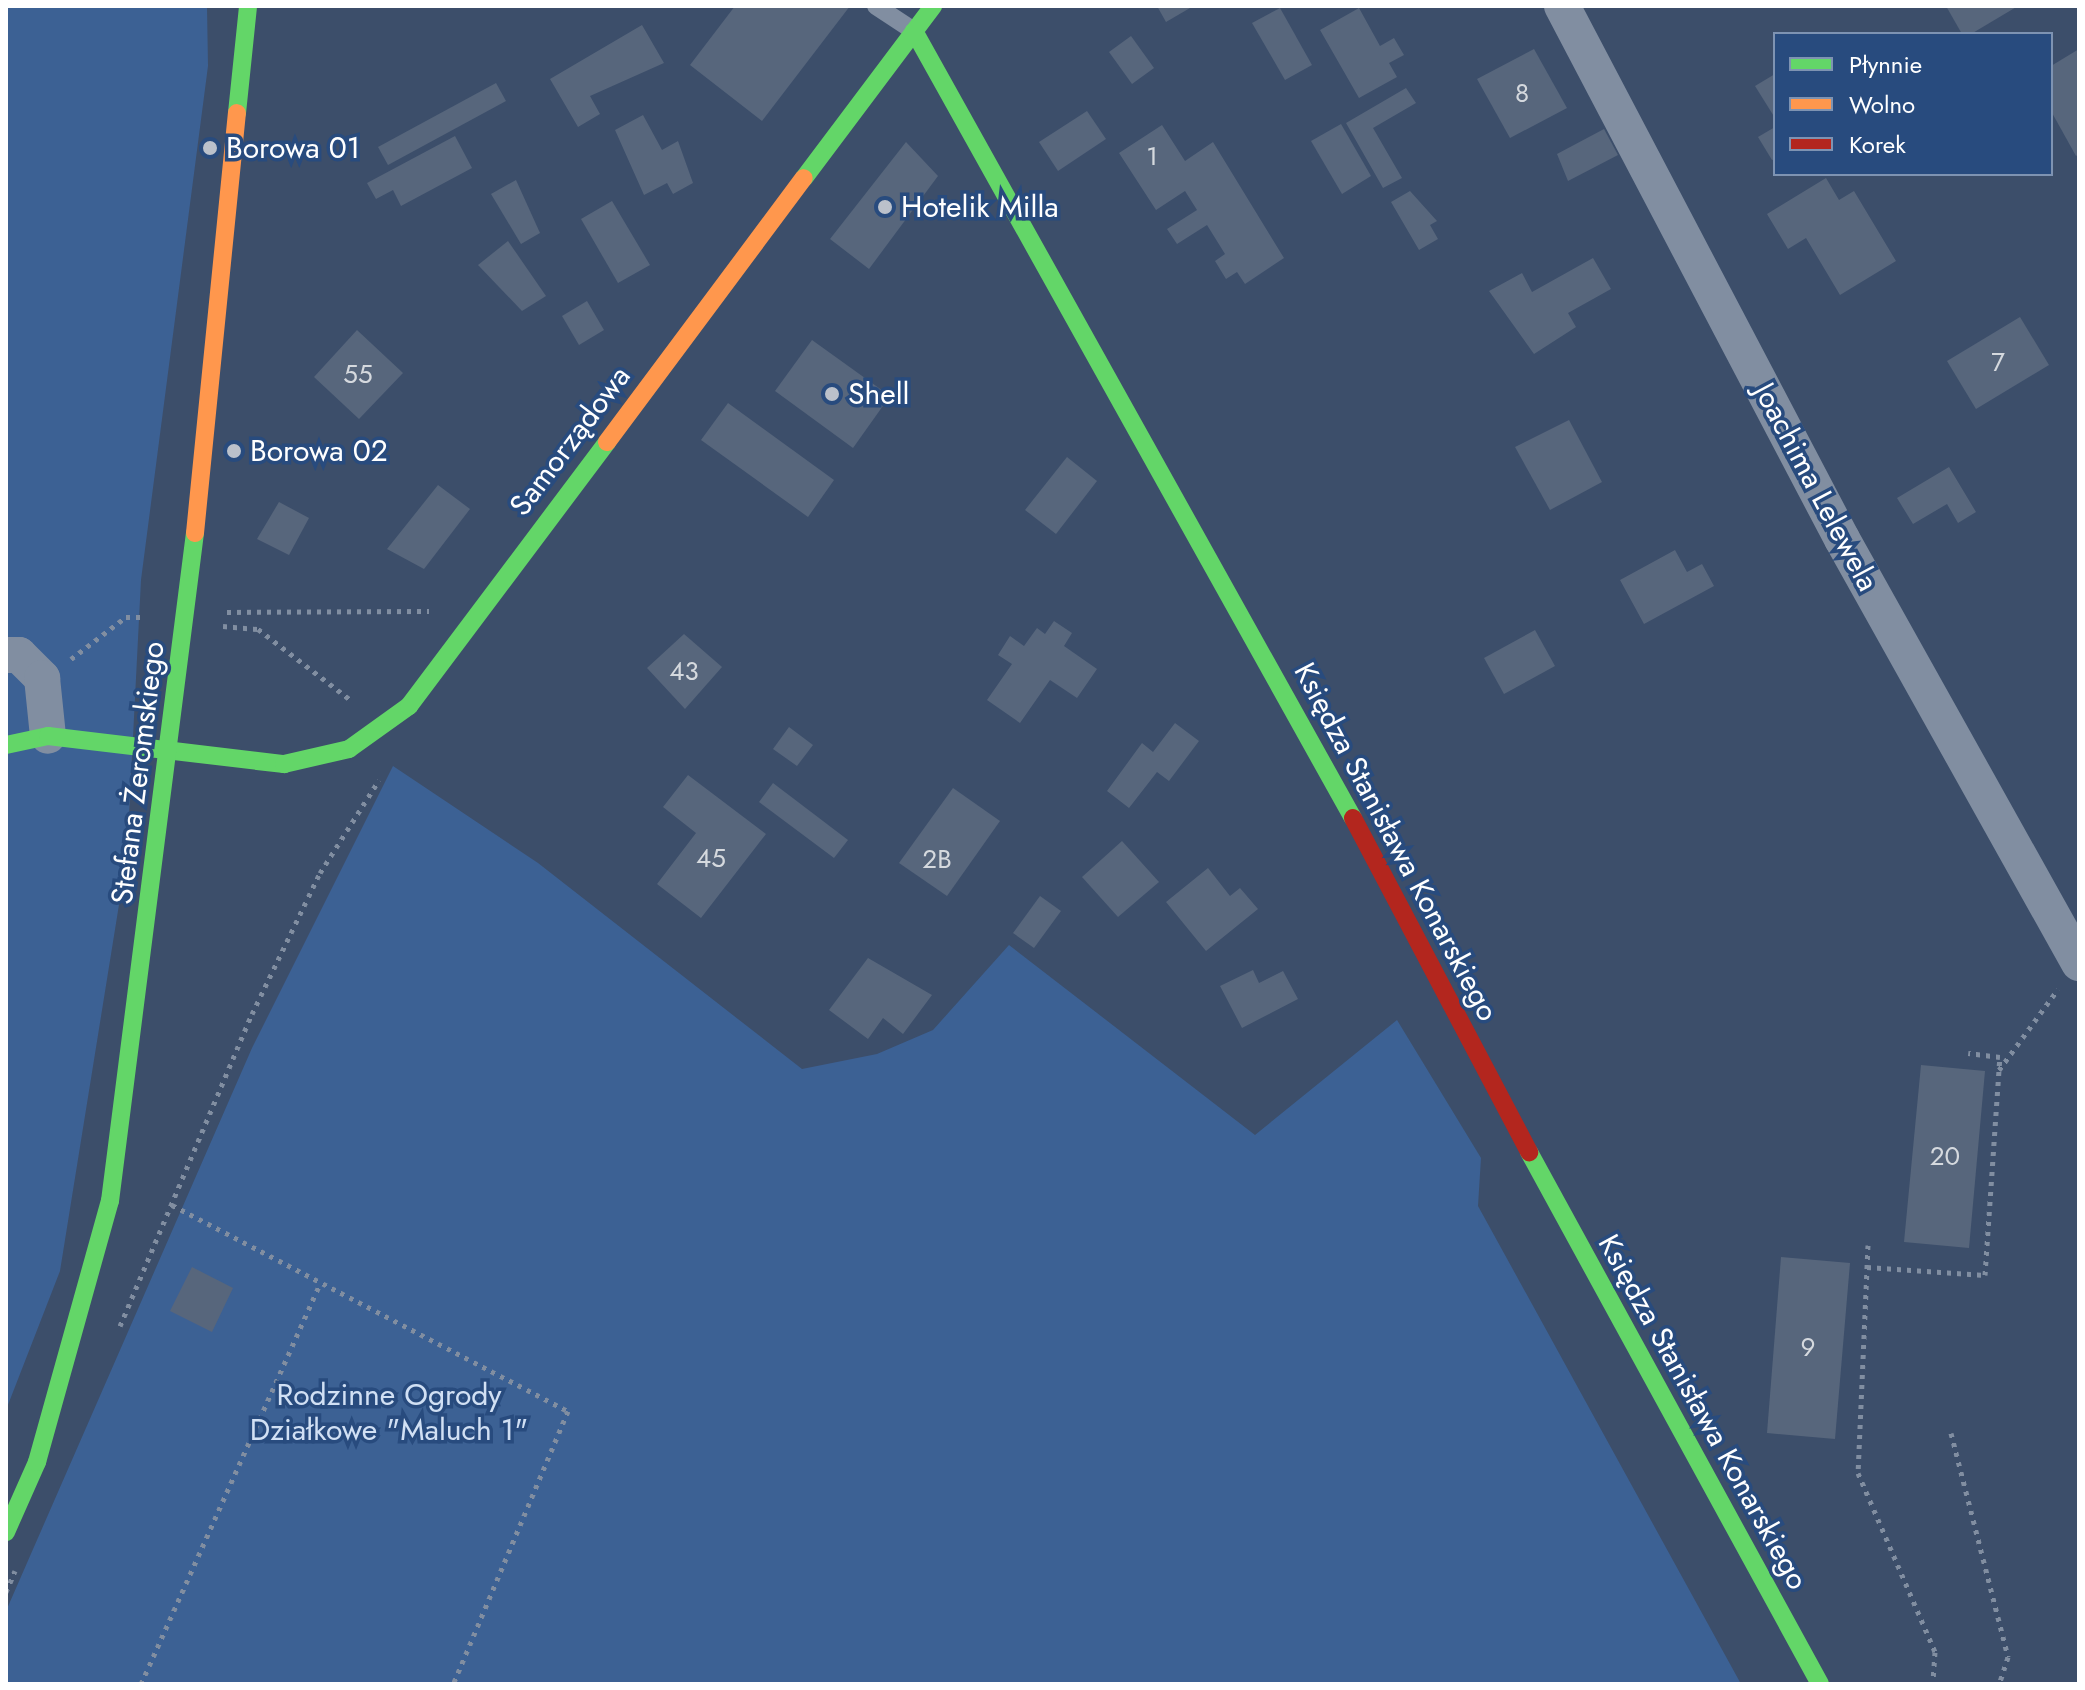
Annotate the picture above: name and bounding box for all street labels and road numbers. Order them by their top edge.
street label: Samorządowa [502,359,638,523]
street label: Joachima Lelewela [1746,377,1886,597]
street label: Stefana Żeromskiego [104,639,172,907]
street label: Księdza Stanisława Konarskiego [1286,657,1506,1027]
street label: Księdza Stanisława Konarskiego [1590,1228,1816,1596]

